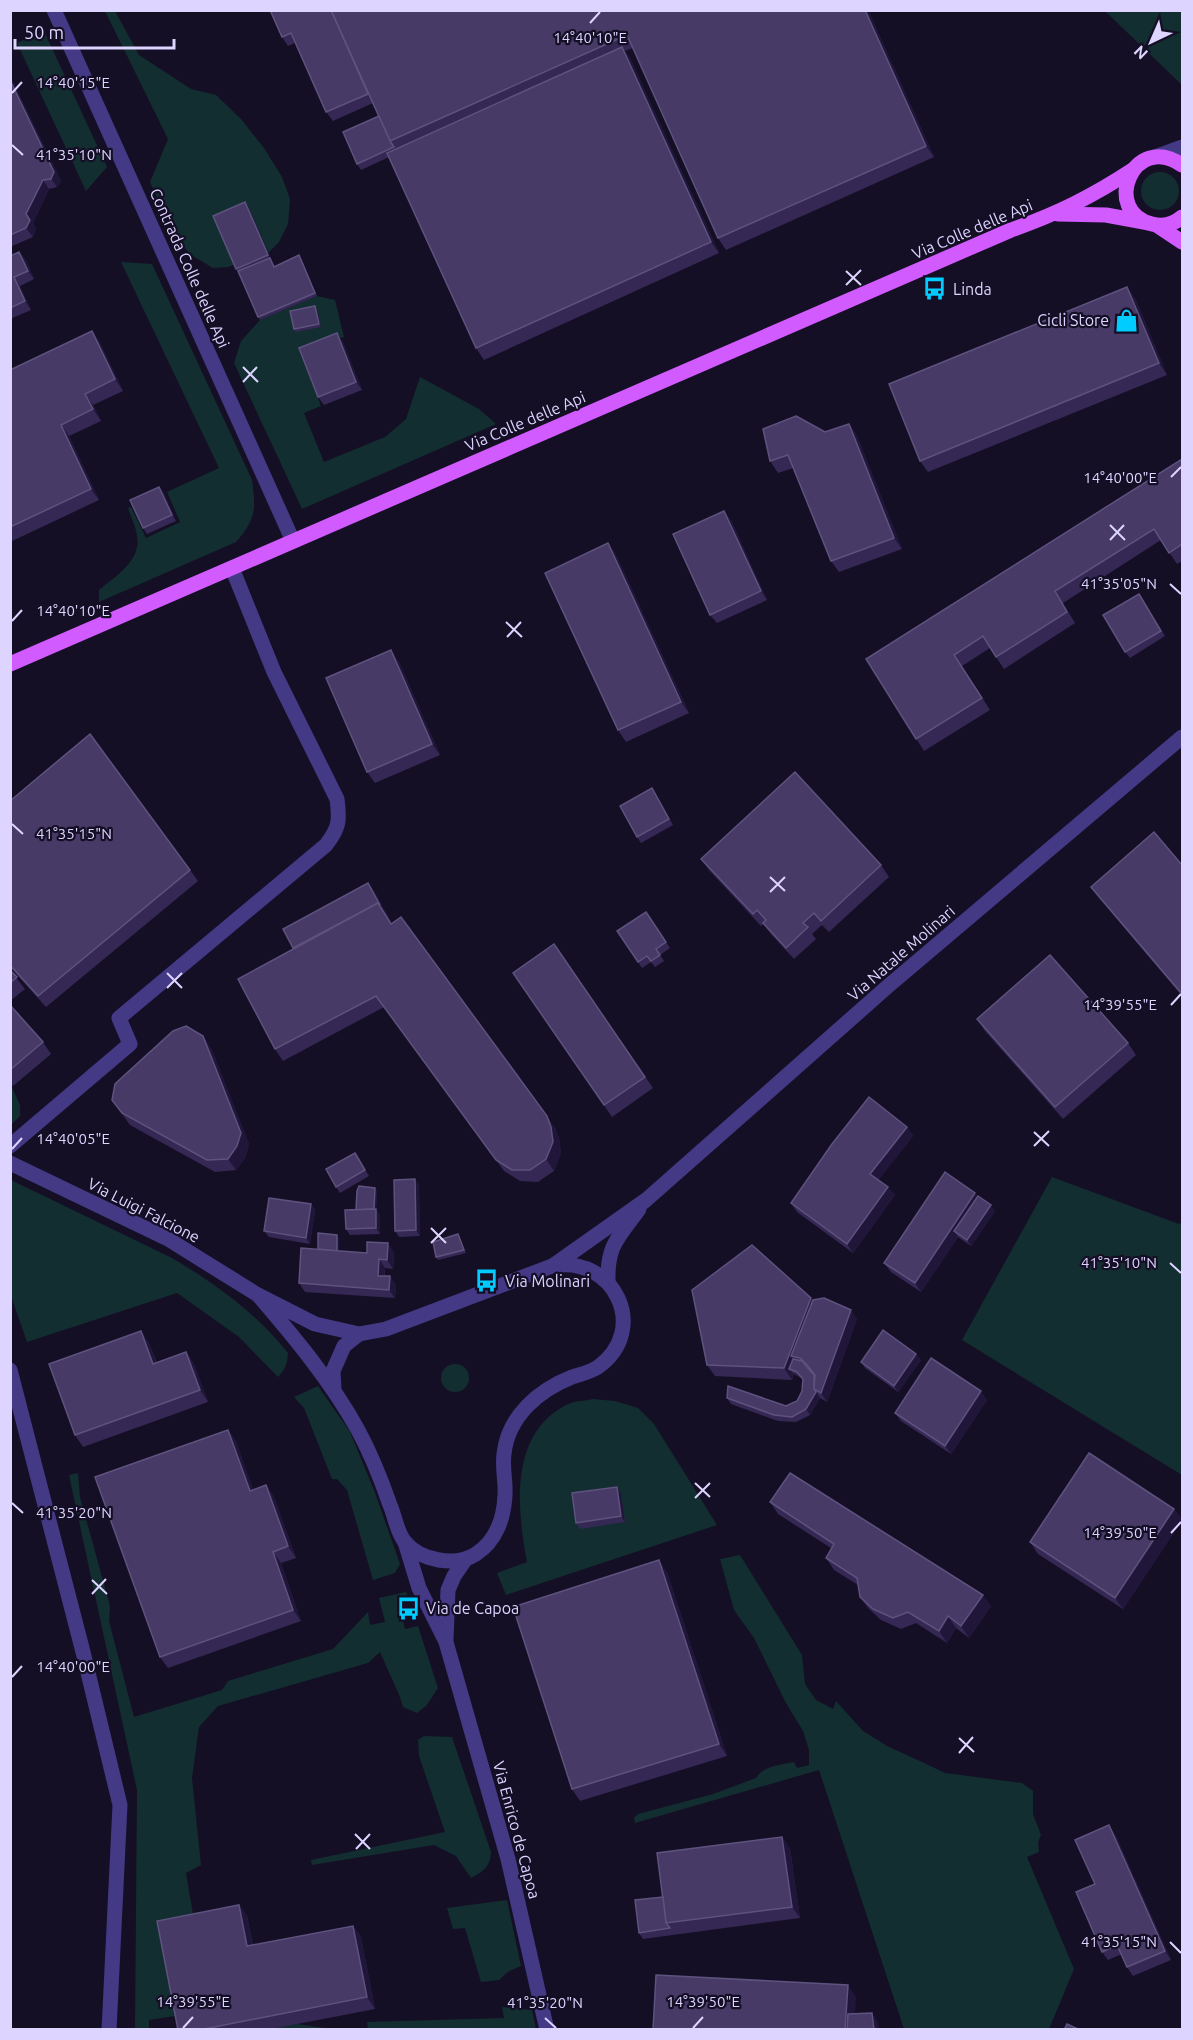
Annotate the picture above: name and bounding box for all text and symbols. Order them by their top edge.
scale bar [15,12,174,50]
north arrow [1121,12,1181,72]
text: 50 m [24,22,64,42]
text: 14°40'10"E [553,29,627,46]
text: N [1130,42,1151,63]
text: 14°40'15"E [36,74,110,91]
text: 41°35'10"N [36,146,112,163]
street label: Contrada Colle delle Api [147,185,233,351]
street label: Via Colle delle Api [909,195,1035,263]
bus stop icon: Linda [922,276,948,302]
place label: Linda [953,280,992,298]
shop icon: Cicli Store [1114,307,1140,333]
place label: Cicli Store [1037,311,1109,329]
street label: Via Colle delle Api [462,387,588,455]
text: 14°40'00"E [1083,469,1157,486]
text: 41°35'05"N [1081,575,1157,592]
text: 14°40'10"E [36,602,110,619]
text: 41°35'15"N [36,825,112,842]
street label: Via Natale Molinari [844,902,958,1004]
text: 14°39'55"E [1083,996,1157,1013]
text: 14°40'05"E [36,1130,110,1147]
street label: Via Luigi Falcione [85,1174,203,1246]
text: 41°35'10"N [1081,1254,1157,1271]
bus stop icon: Via Molinari [474,1268,500,1294]
place label: Via Molinari [505,1272,590,1290]
text: 41°35'20"N [36,1504,112,1521]
text: 14°39'50"E [1083,1524,1157,1541]
bus stop icon: Via de Capoa [395,1595,421,1621]
place label: Via de Capoa [426,1599,519,1617]
text: 14°40'00"E [36,1658,110,1675]
street label: Via Enrico de Capoa [490,1759,544,1901]
text: 41°35'15"N [1081,1933,1157,1950]
text: 14°39'55"E [156,1993,230,2010]
text: 14°39'50"E [666,1993,740,2010]
text: 41°35'20"N [507,1994,583,2011]

